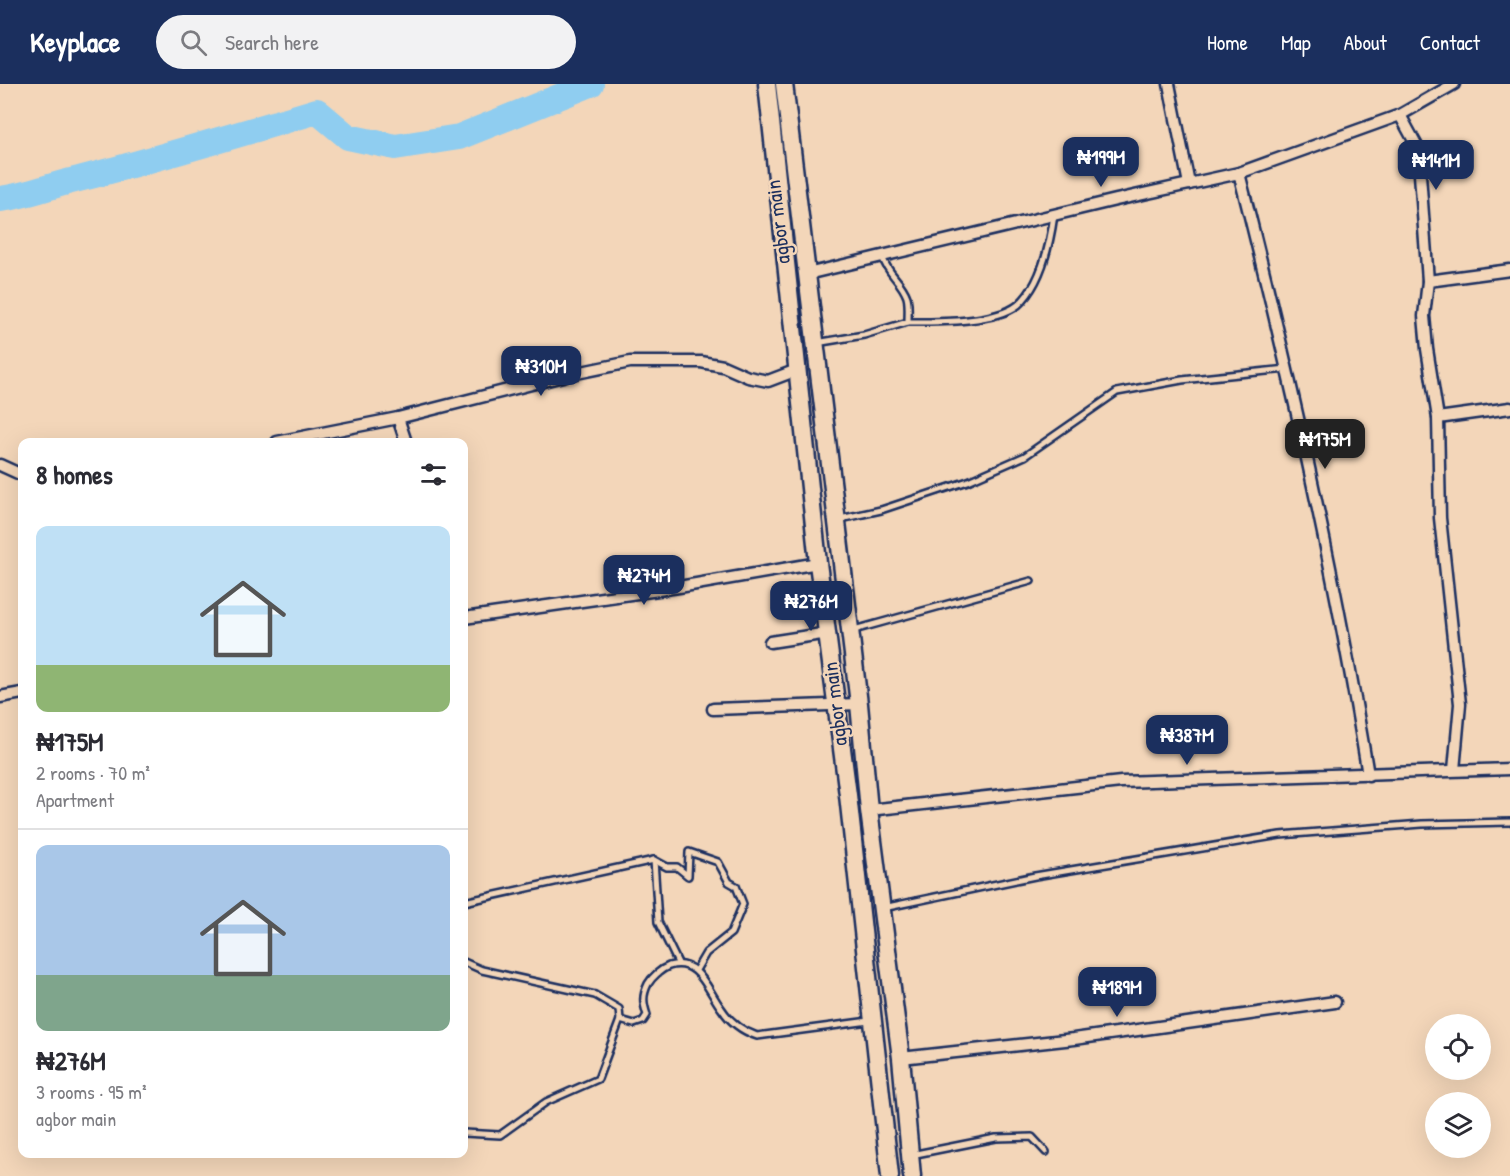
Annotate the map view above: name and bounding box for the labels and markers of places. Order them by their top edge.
pin: ₦199M [1059,137,1143,188]
pin: ₦141M [1394,140,1478,191]
pin: ₦310M [499,346,583,397]
pin: ₦175M [1283,419,1367,470]
pin: ₦274M [602,555,686,606]
pin: ₦276M [769,581,853,632]
pin: ₦387M [1145,715,1229,766]
pin: ₦189M [1075,967,1159,1018]

